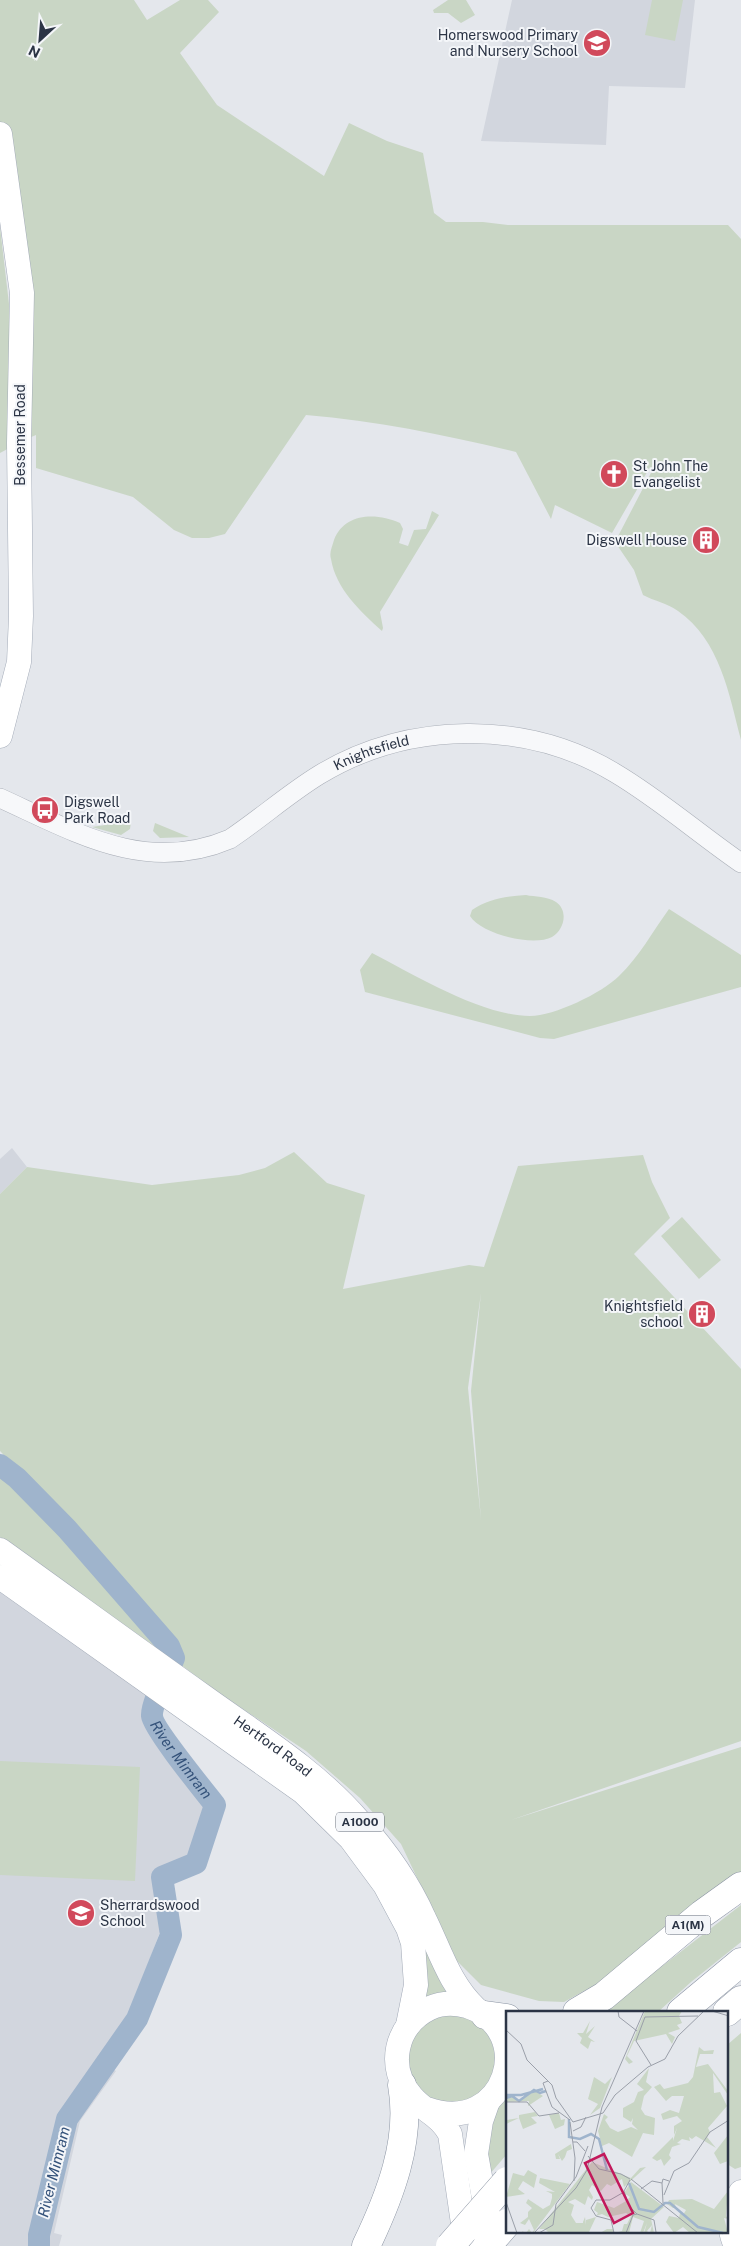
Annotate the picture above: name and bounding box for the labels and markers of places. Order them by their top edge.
place label: Homerswood Primary and Nursery School [438,27,579,59]
school or university icon: Homerswood Primary and Nursery School [582,28,612,58]
place label: St John The Evangelist [633,458,708,490]
church icon: St John The Evangelist [599,459,629,489]
building icon: Digswell House [691,525,721,555]
place label: Digswell House [586,532,687,548]
place label: Digswell Park Road [64,794,130,826]
bus stop icon: Digswell Park Road [30,795,60,825]
place label: Knightsfield school [604,1298,683,1330]
building icon: Knightsfield school [687,1299,717,1329]
place label: Sherrardswood School [100,1897,200,1929]
school or university icon: Sherrardswood School [66,1898,96,1928]

